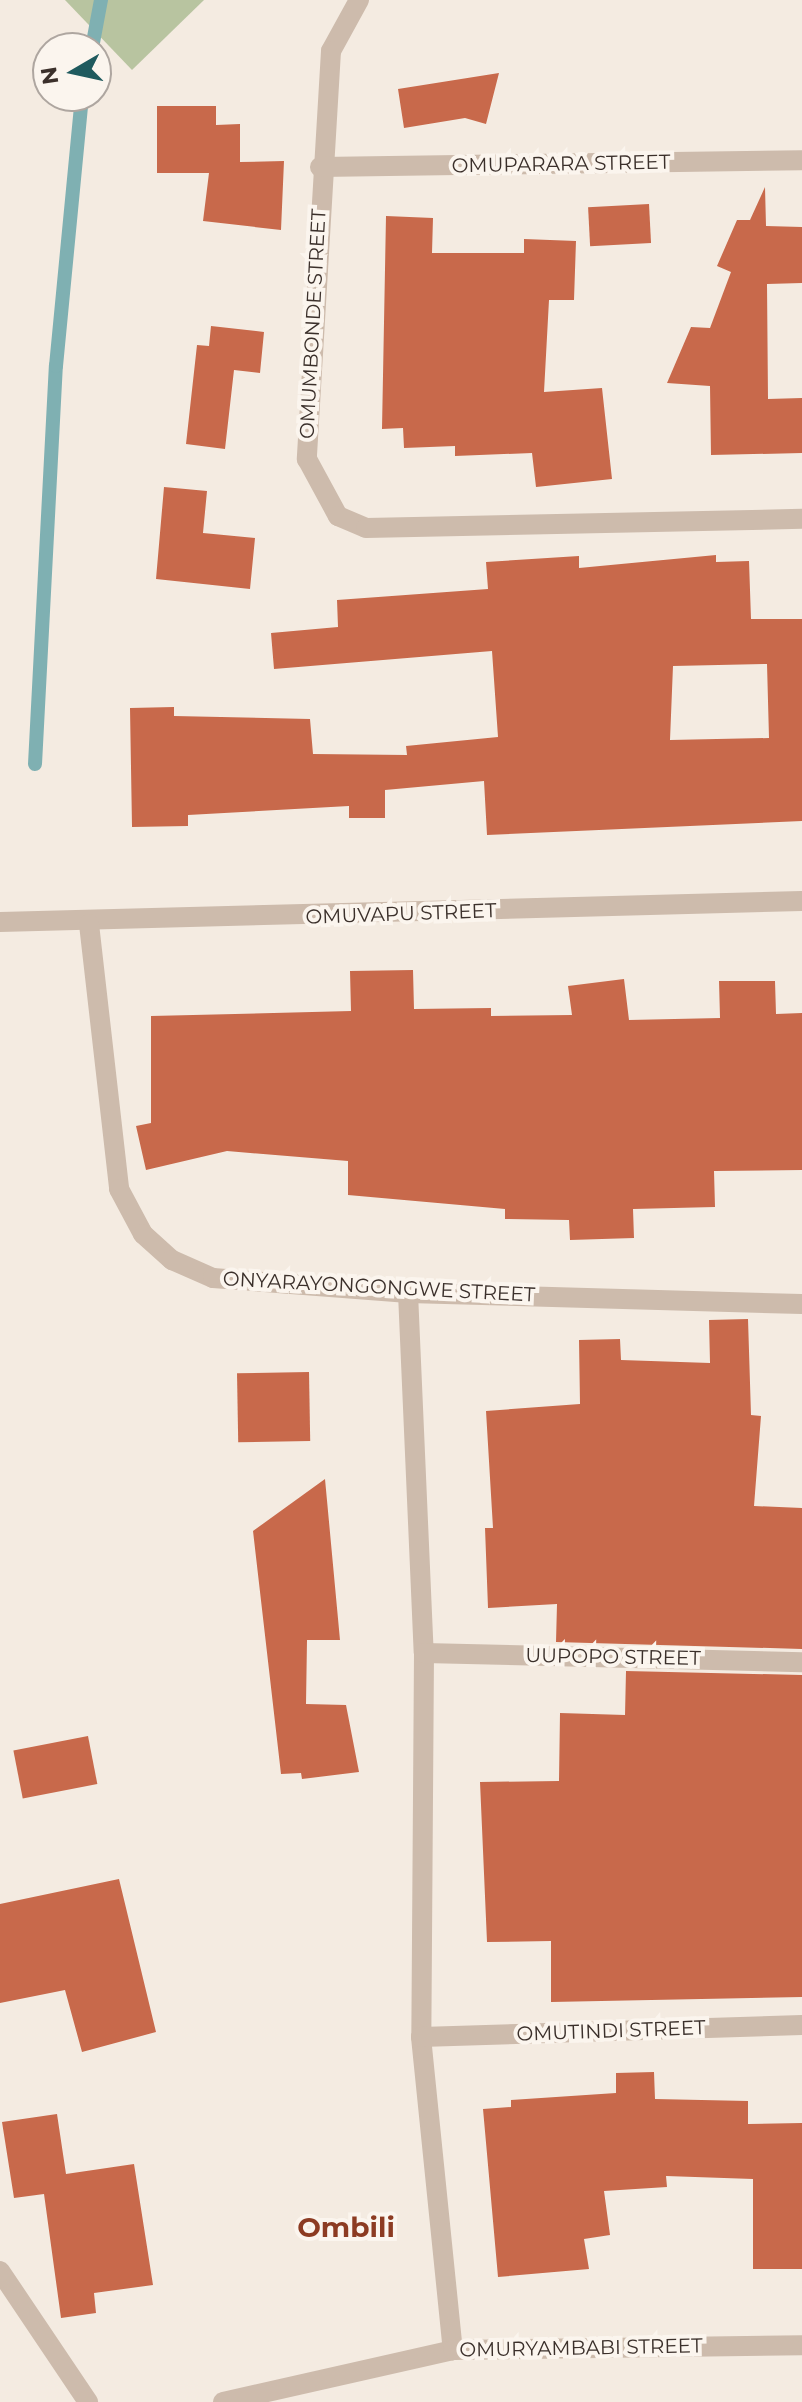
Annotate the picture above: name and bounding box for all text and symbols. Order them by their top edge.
north arrow [32,32,112,112]
text: N [35,65,65,86]
street label: OMUPARARA STREET [451,150,671,178]
street label: OMUMBONDE STREET [295,208,331,440]
street label: OMUVAPU STREET [305,899,497,929]
street label: ONYARAYONGONGWE STREET [222,1267,536,1307]
street label: UUPOPO STREET [525,1643,701,1671]
street label: OMUTINDI STREET [516,2016,706,2046]
district label: Ombili [297,2210,395,2244]
street label: OMURYAMBABI STREET [459,2334,703,2362]

